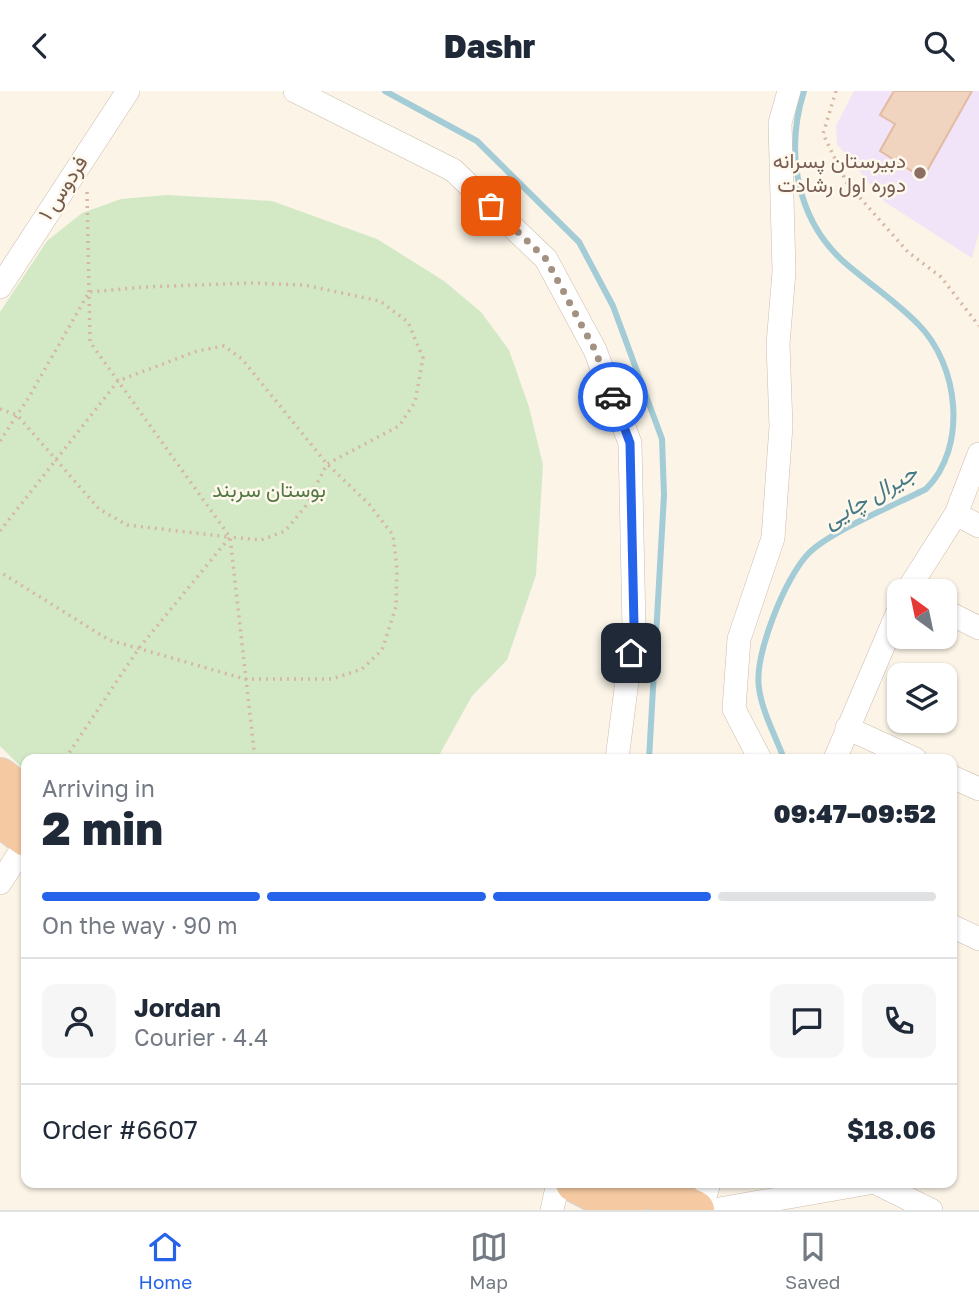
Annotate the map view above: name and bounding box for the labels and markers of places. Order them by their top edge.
place label: دبیرستان پسرانه دوره اول رشادت [773,147,906,198]
marker: دبیرستان پسرانه دوره اول رشادت [912,165,928,181]
pin [461,176,521,236]
pin [601,623,661,683]

